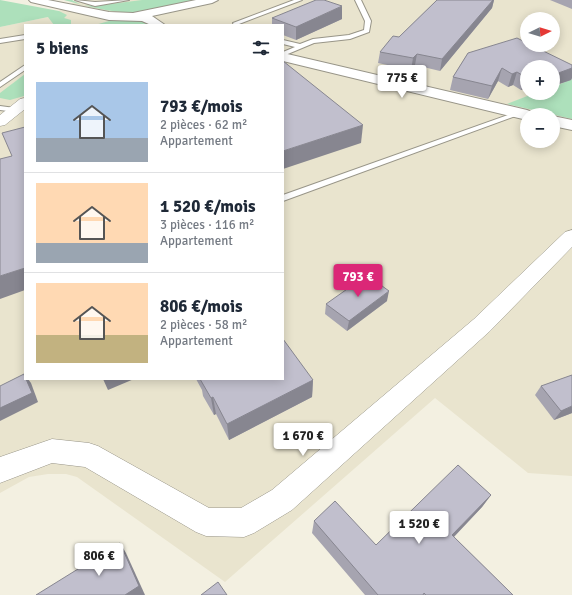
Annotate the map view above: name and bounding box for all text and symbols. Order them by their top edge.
north arrow [520,12,560,52]
map controls [520,12,560,148]
icon: filters [250,37,272,59]
text: 5 biens [36,38,88,59]
button: + [520,60,560,100]
pin: 775 € [374,65,430,99]
text: 775 € [387,70,417,86]
text: 793 €/mois [160,96,243,117]
icon: home [68,98,116,146]
button: − [520,108,560,148]
text: 2 pièces · 62 m² [160,117,247,133]
text: Appartement [160,133,233,149]
text: 1 520 €/mois [160,196,256,217]
icon: home [68,199,116,247]
text: 3 pièces · 116 m² [160,217,254,233]
text: Appartement [160,233,233,249]
pin: 793 € [330,264,386,298]
text: 793 € [343,269,373,285]
text: 806 €/mois [160,296,243,317]
icon: home [68,299,116,347]
text: 2 pièces · 58 m² [160,317,247,333]
text: Appartement [160,333,233,349]
pin: 1 670 € [266,423,340,457]
text: 1 670 € [283,428,323,444]
pin: 1 520 € [382,511,456,545]
text: 1 520 € [399,516,439,532]
pin: 806 € [71,543,127,577]
text: 806 € [84,548,114,564]

